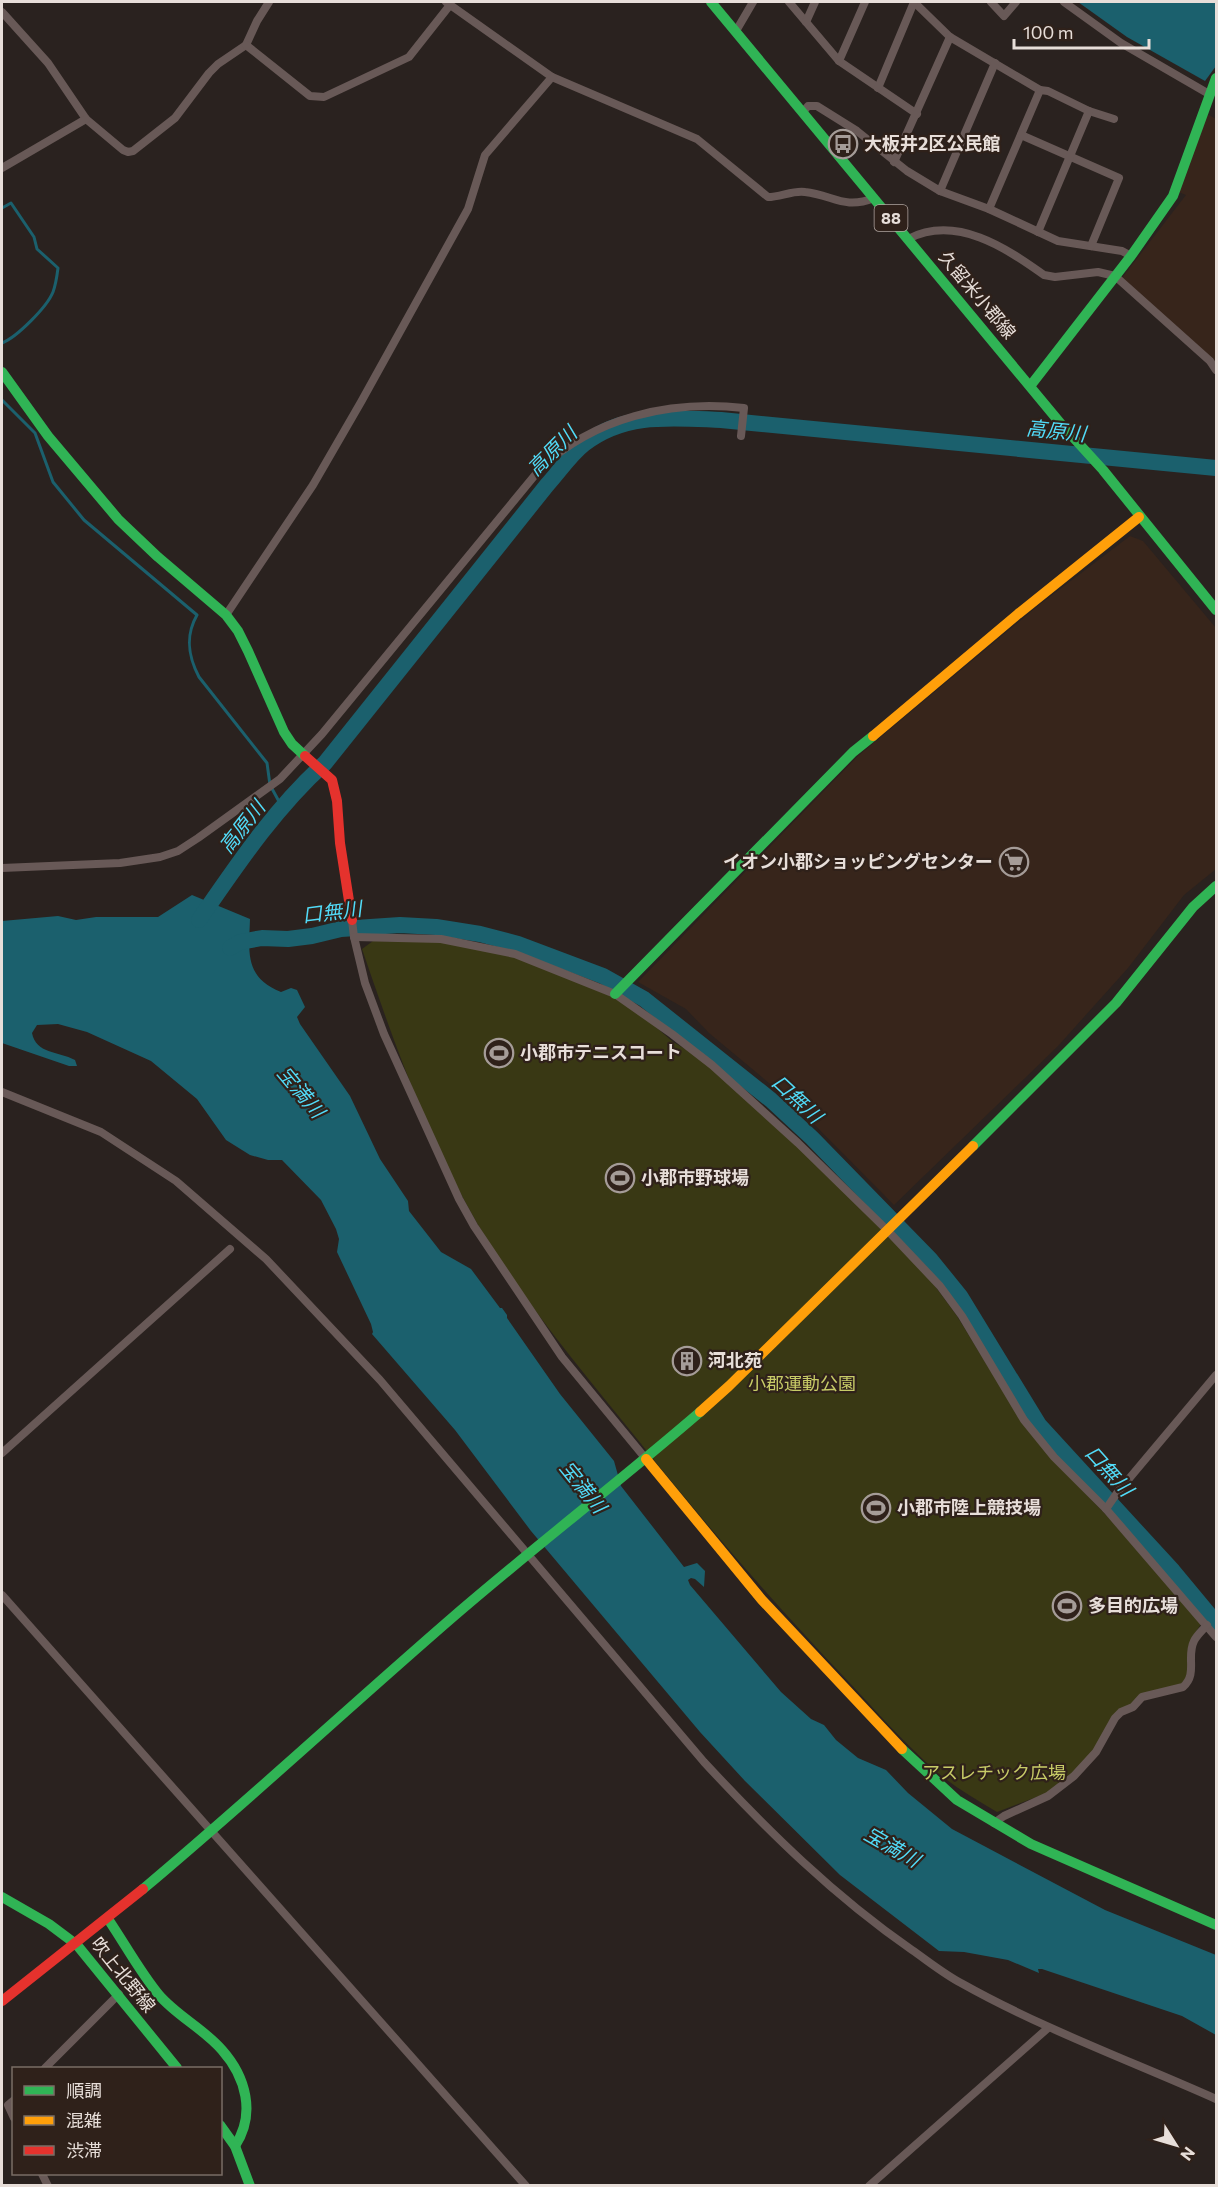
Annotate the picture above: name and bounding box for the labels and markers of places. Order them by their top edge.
bus stop icon: 大板井2区公民館 [827,128,859,160]
place label: 大板井2区公民館 [864,132,1000,154]
supermarket icon: イオン小郡ショッピングセンター [998,846,1030,878]
place label: イオン小郡ショッピングセンター [723,850,993,872]
sports icon: 小郡市テニスコート [483,1037,515,1069]
place label: 小郡市テニスコート [520,1041,682,1063]
sports icon: 小郡市野球場 [604,1162,636,1194]
place label: 小郡市野球場 [641,1166,749,1188]
building icon: 河北苑 [671,1345,703,1377]
place label: 河北苑 [708,1349,762,1371]
sports icon: 小郡市陸上競技場 [860,1492,892,1524]
place label: 小郡市陸上競技場 [897,1496,1041,1518]
sports icon: 多目的広場 [1051,1590,1083,1622]
place label: 多目的広場 [1088,1594,1178,1616]

